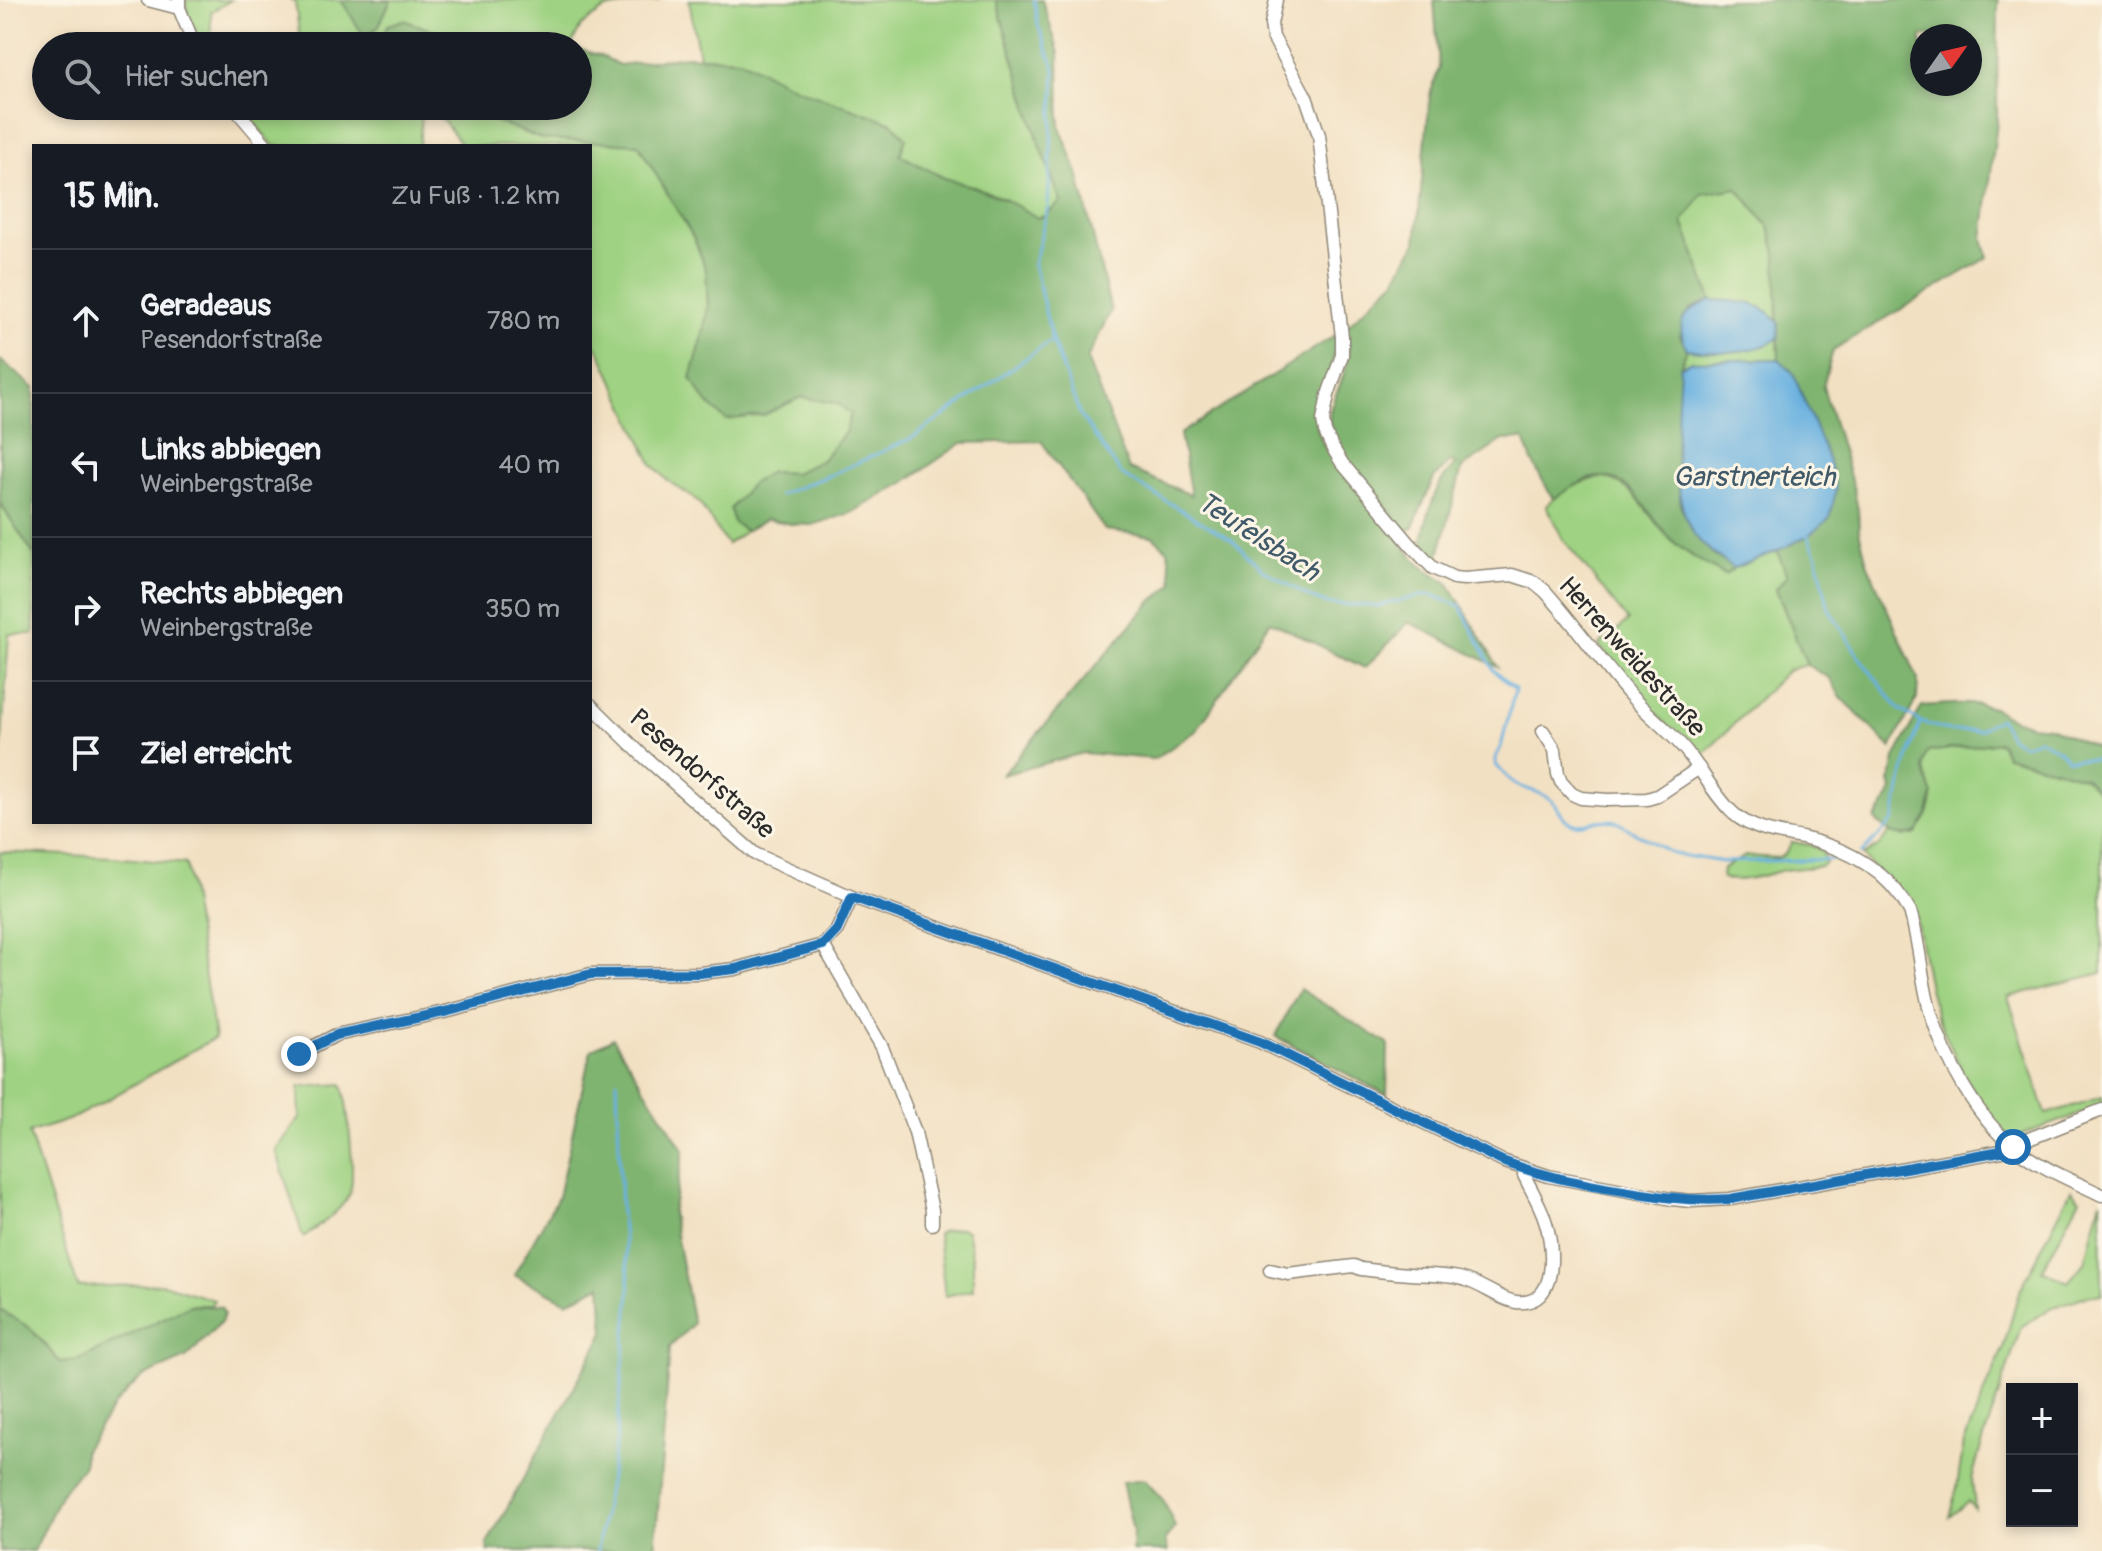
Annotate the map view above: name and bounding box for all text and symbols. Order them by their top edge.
north arrow [1910,24,1982,96]
search box [32,32,592,120]
icon: search [60,54,104,98]
text: Hier suchen [124,58,269,95]
text: 15 Min. [64,175,160,218]
text: Zu Fuß · 1.2 km [391,180,560,212]
text: Geradeaus [140,287,271,324]
icon: ahead [64,299,108,343]
text: 780 m [487,305,560,337]
text: Pesendorfstraße [140,324,322,356]
text: Links abbiegen [140,431,321,468]
icon: left [64,443,108,487]
text: 40 m [498,449,560,481]
water label: Garstnerteich [1673,460,1837,495]
text: Weinbergstraße [140,468,313,500]
water label: Teufelsbach [1190,485,1327,590]
street label: Herrenweidestraße [1552,570,1712,744]
text: Rechts abbiegen [140,575,343,612]
icon: right [64,587,108,631]
text: 350 m [485,593,560,625]
text: Weinbergstraße [140,612,313,644]
street label: Pesendorfstraße [623,702,781,846]
icon: arrive [64,731,108,775]
text: Ziel erreicht [140,735,291,772]
route end [281,1036,317,1072]
route start [1995,1129,2031,1165]
map controls [2006,1383,2078,1527]
button: + [2006,1383,2078,1455]
button: − [2006,1455,2078,1527]

